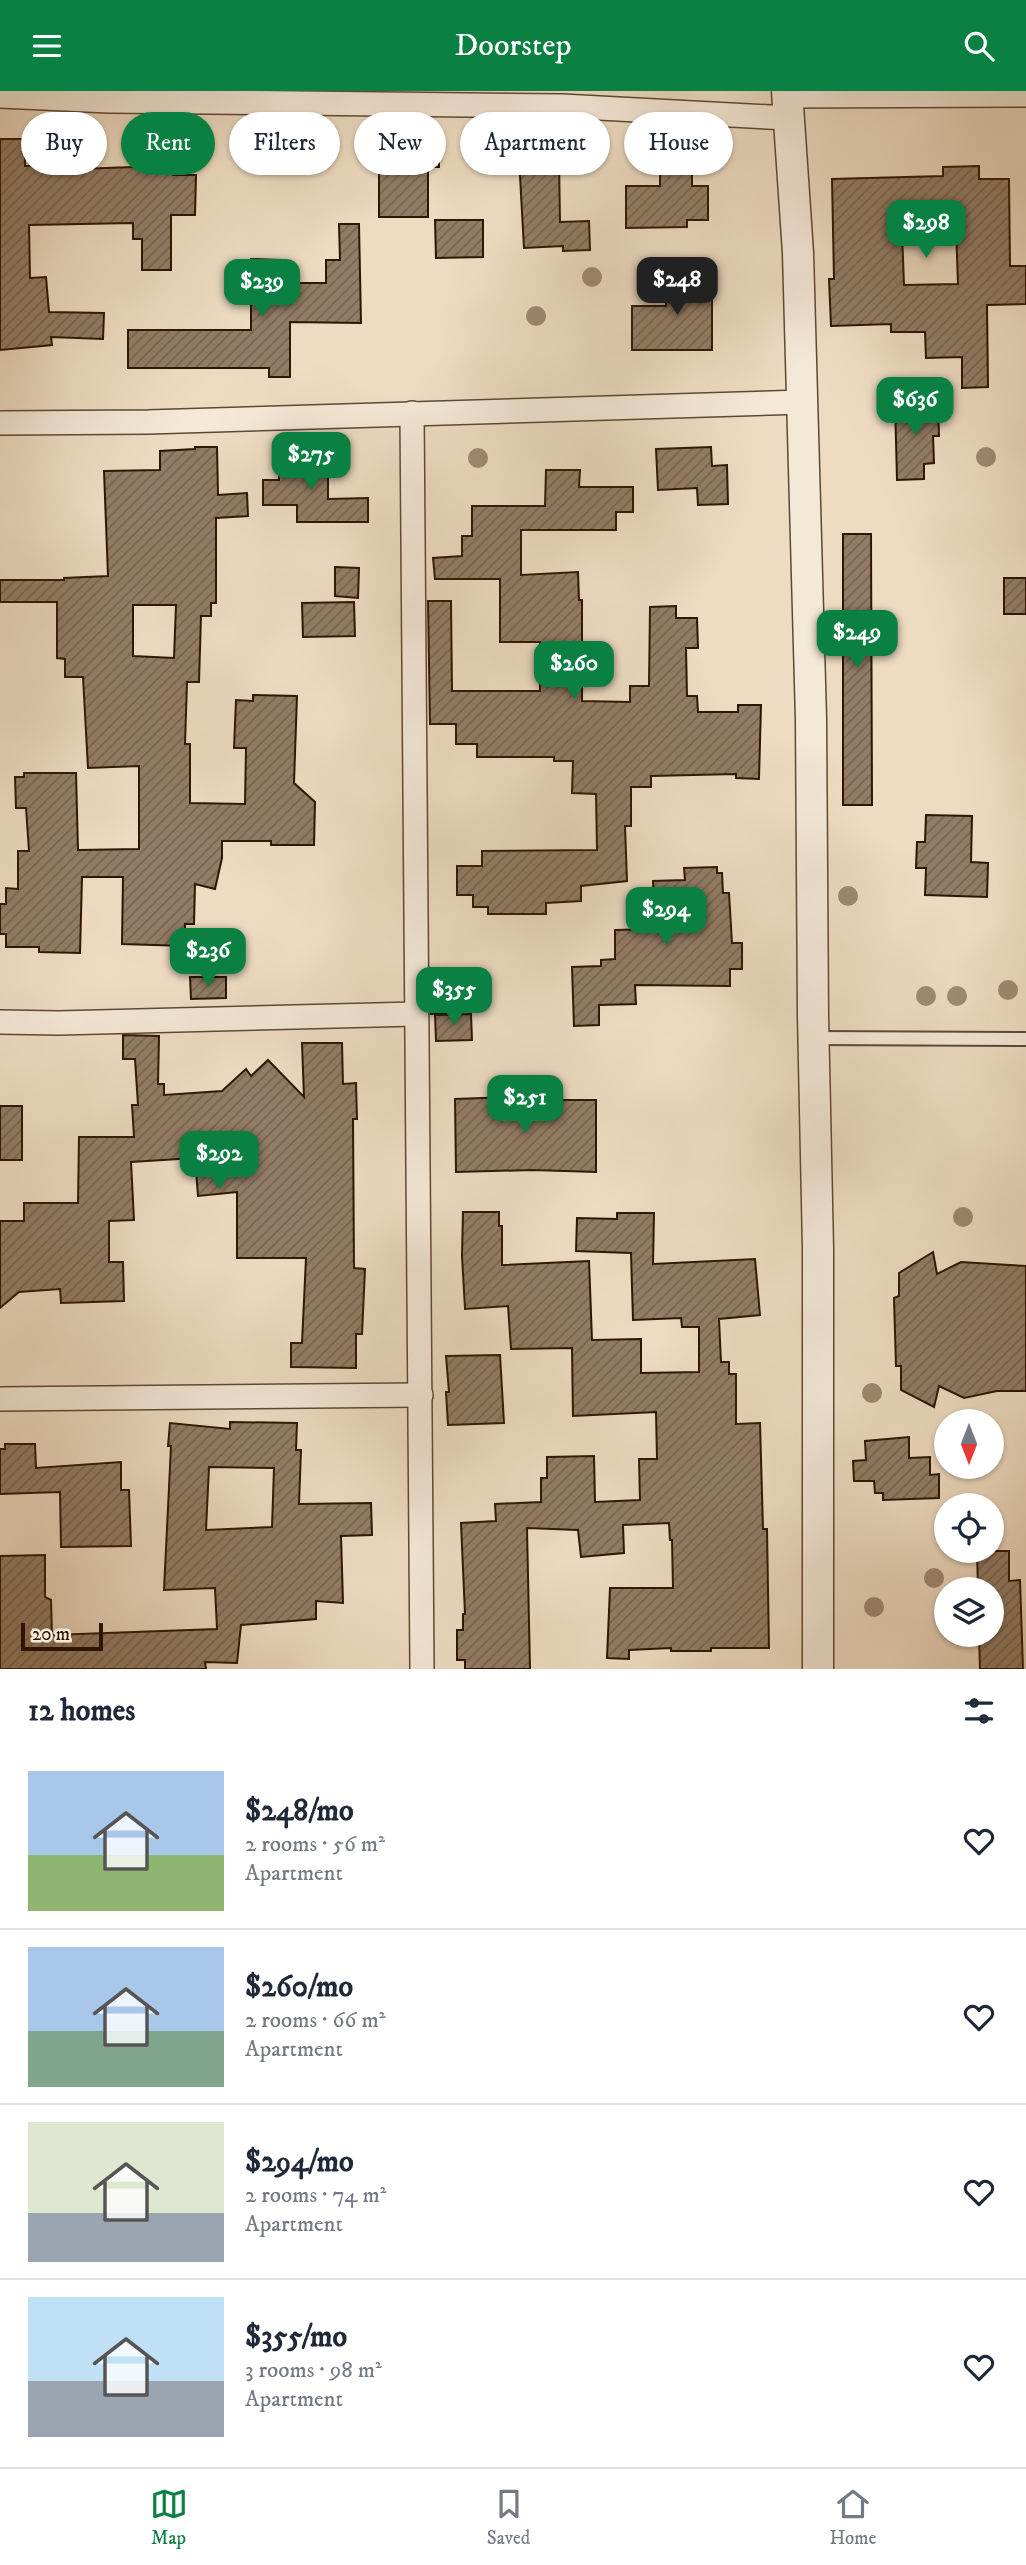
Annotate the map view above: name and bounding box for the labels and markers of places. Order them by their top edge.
pin: $298 [885,201,967,260]
pin: $248 [636,257,718,317]
pin: $239 [221,259,303,319]
pin: $636 [874,377,956,437]
pin: $275 [270,433,352,492]
pin: $249 [816,611,898,670]
pin: $260 [533,641,615,701]
pin: $294 [625,887,707,947]
pin: $236 [167,929,249,988]
pin: $355 [413,967,495,1027]
pin: $251 [484,1075,566,1135]
pin: $292 [178,1131,260,1191]

